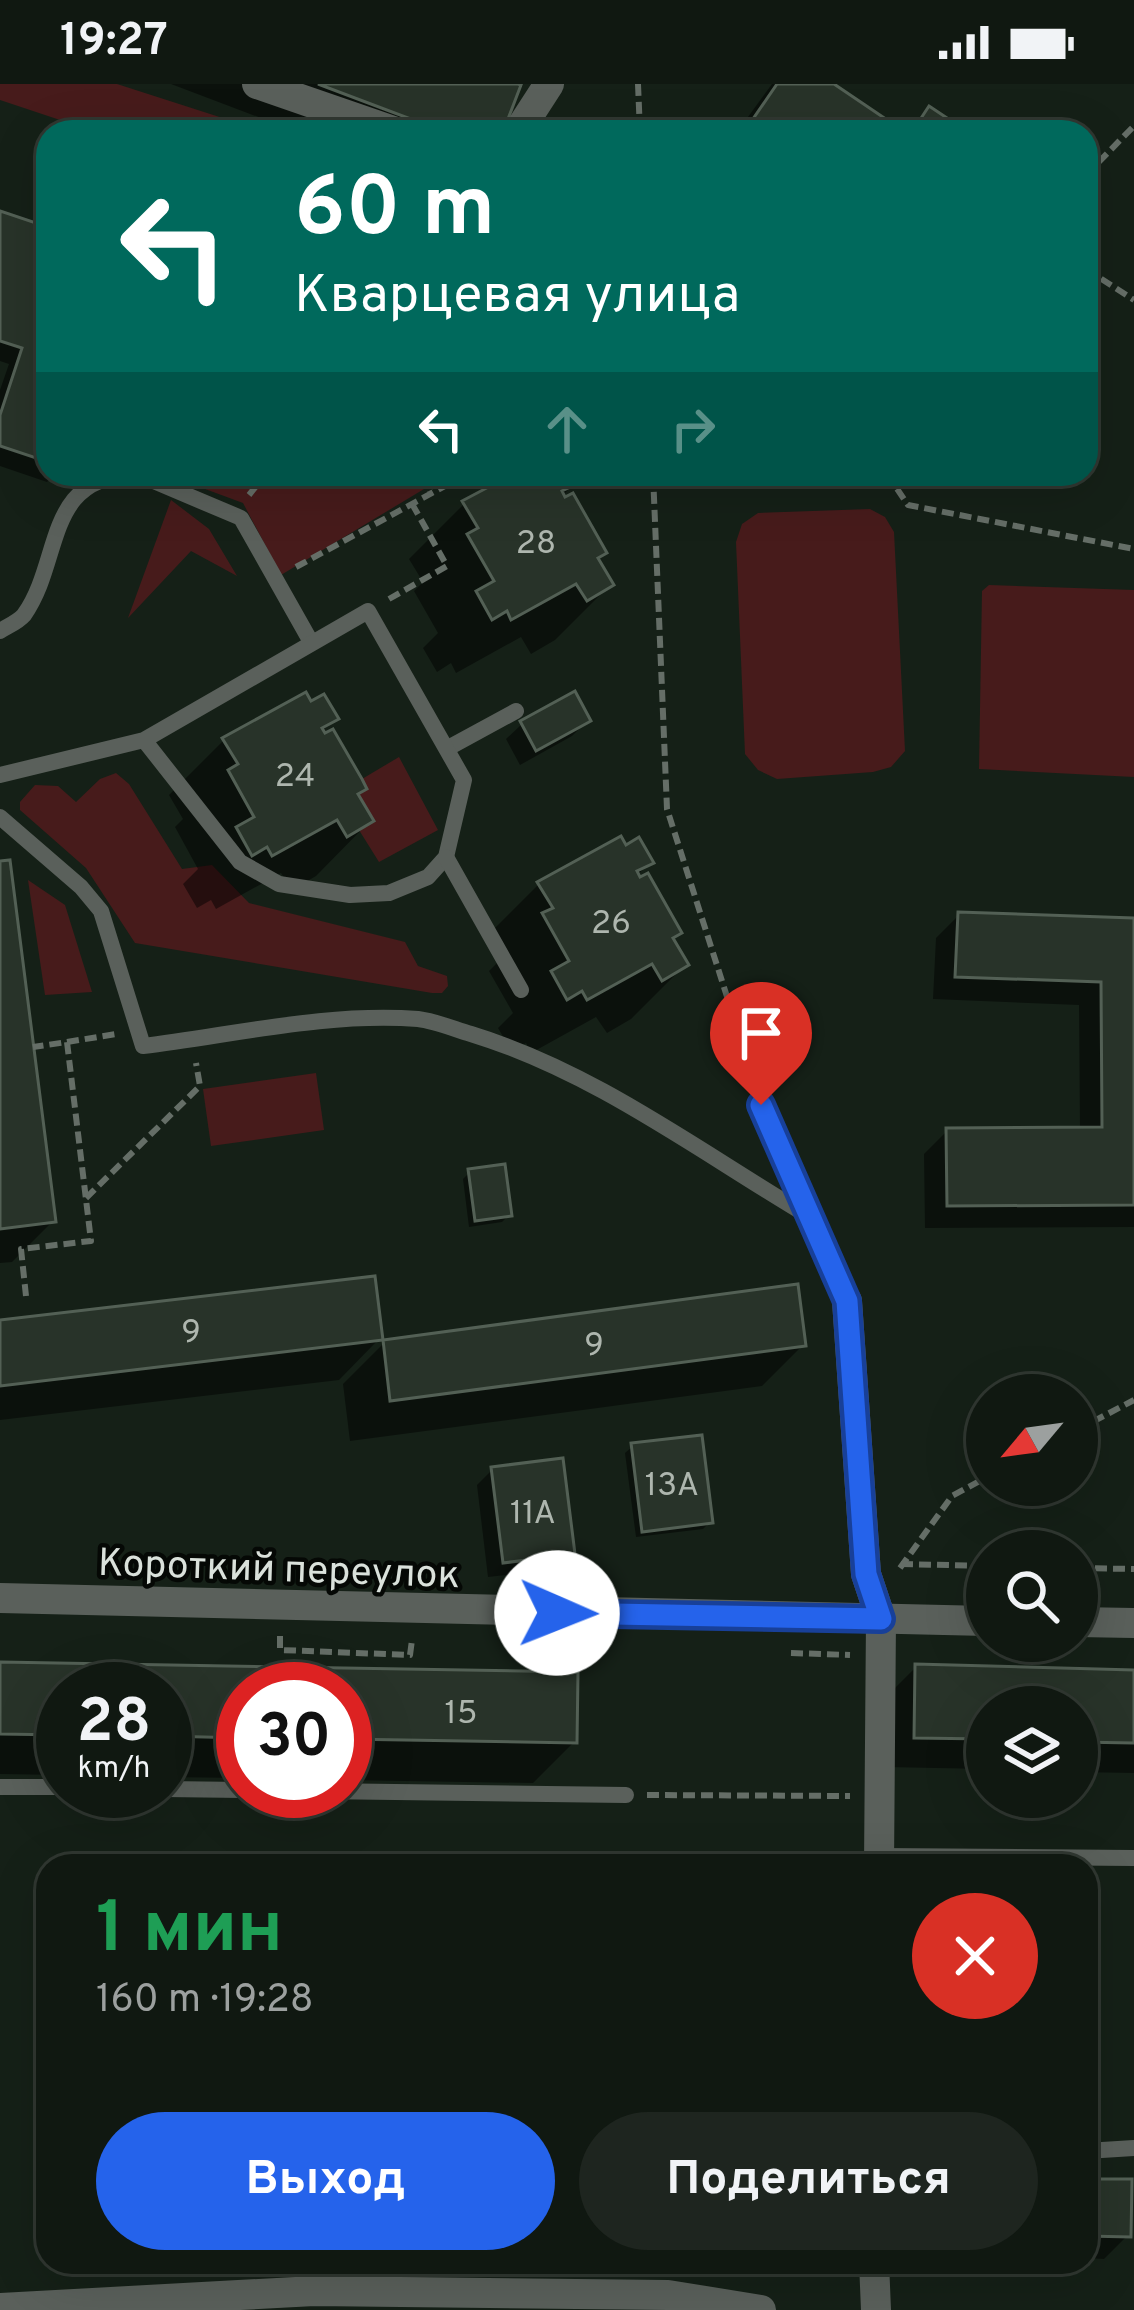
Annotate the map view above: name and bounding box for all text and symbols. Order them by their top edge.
text: 19:27 [60,14,168,71]
text: 60 m [294,159,495,265]
icon: left [96,168,252,324]
text: Кварцевая улица [294,263,740,332]
icon: left [408,396,474,462]
icon: ahead [534,396,600,462]
icon: right [660,396,726,462]
house number: 28 [516,524,556,566]
house number: 24 [275,757,315,799]
house number: 26 [591,904,631,946]
pin [710,982,812,1105]
icon: arrive [728,1000,794,1066]
house number: 9 [181,1313,201,1355]
house number: 9 [584,1326,604,1368]
north arrow [966,1374,1098,1506]
map controls [966,1374,1098,1818]
house number: 13А [645,1466,699,1508]
house number: 11А [510,1494,556,1536]
button: search [966,1530,1098,1662]
street label: Короткий переулок [97,1541,461,1602]
position arrow [494,1550,620,1676]
speed limit sign: 30 [216,1662,372,1818]
button: layers [966,1686,1098,1818]
text: 28 [77,1687,151,1763]
house number: 15 [445,1694,477,1736]
text: km/h [78,1751,150,1788]
text: 1 мин [96,1886,283,1978]
button: close [912,1893,1038,2019]
text: 160 m · 19:28 [96,1977,314,2026]
button: Выход [96,2112,555,2250]
button: Поделиться [579,2112,1038,2250]

